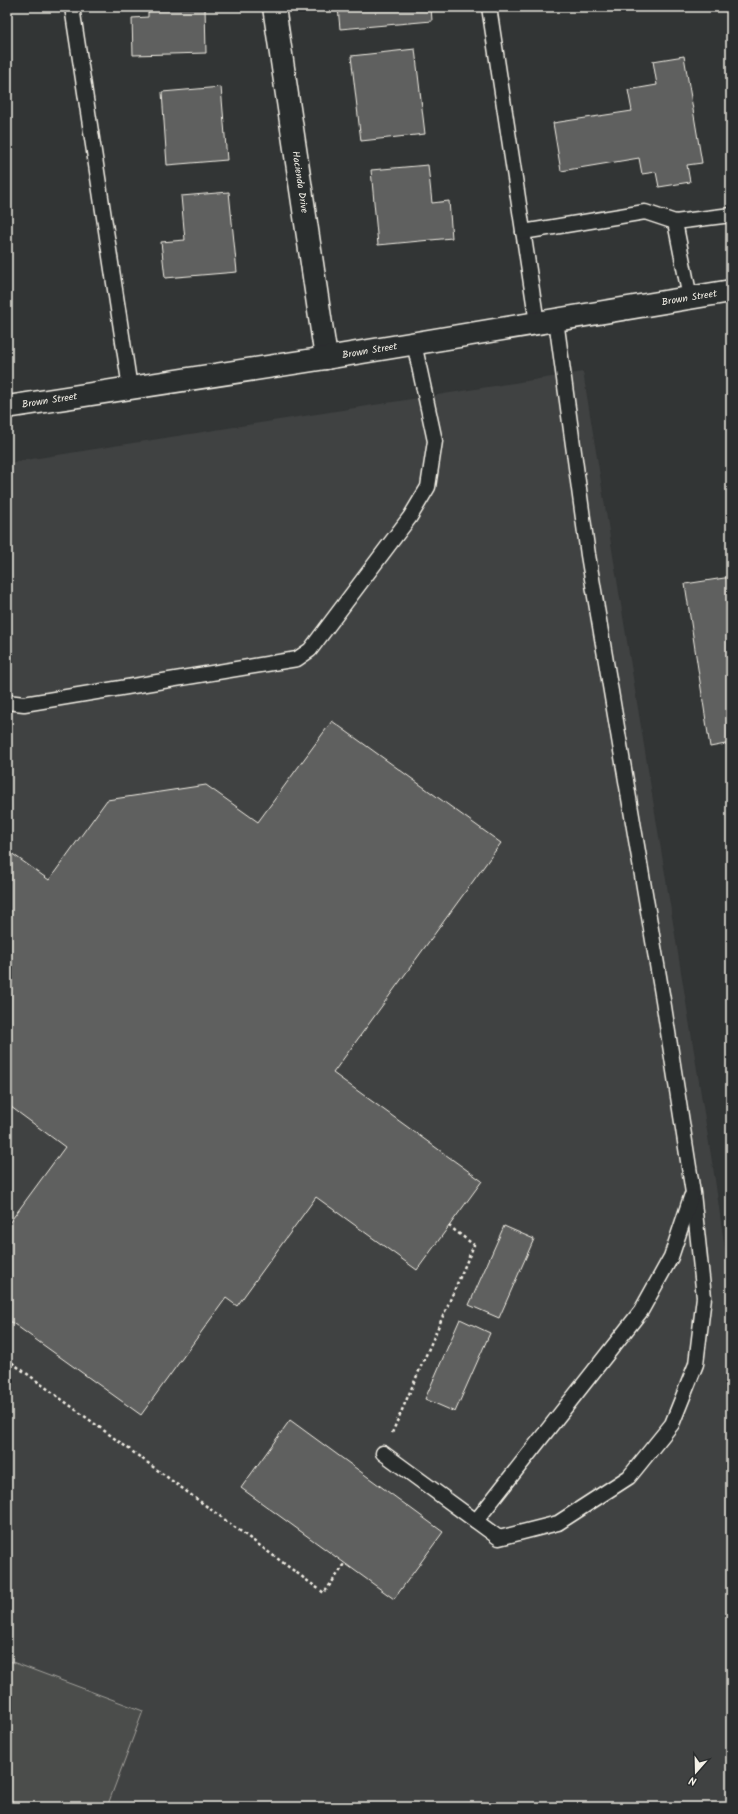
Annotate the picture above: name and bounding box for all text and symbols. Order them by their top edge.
street label: Hacienda Drive [287,150,313,215]
street label: Brown Street [661,285,718,310]
street label: Brown Street [341,338,399,363]
street label: Brown Street [21,388,78,413]
north arrow [676,1752,716,1792]
text: N [687,1771,699,1790]

